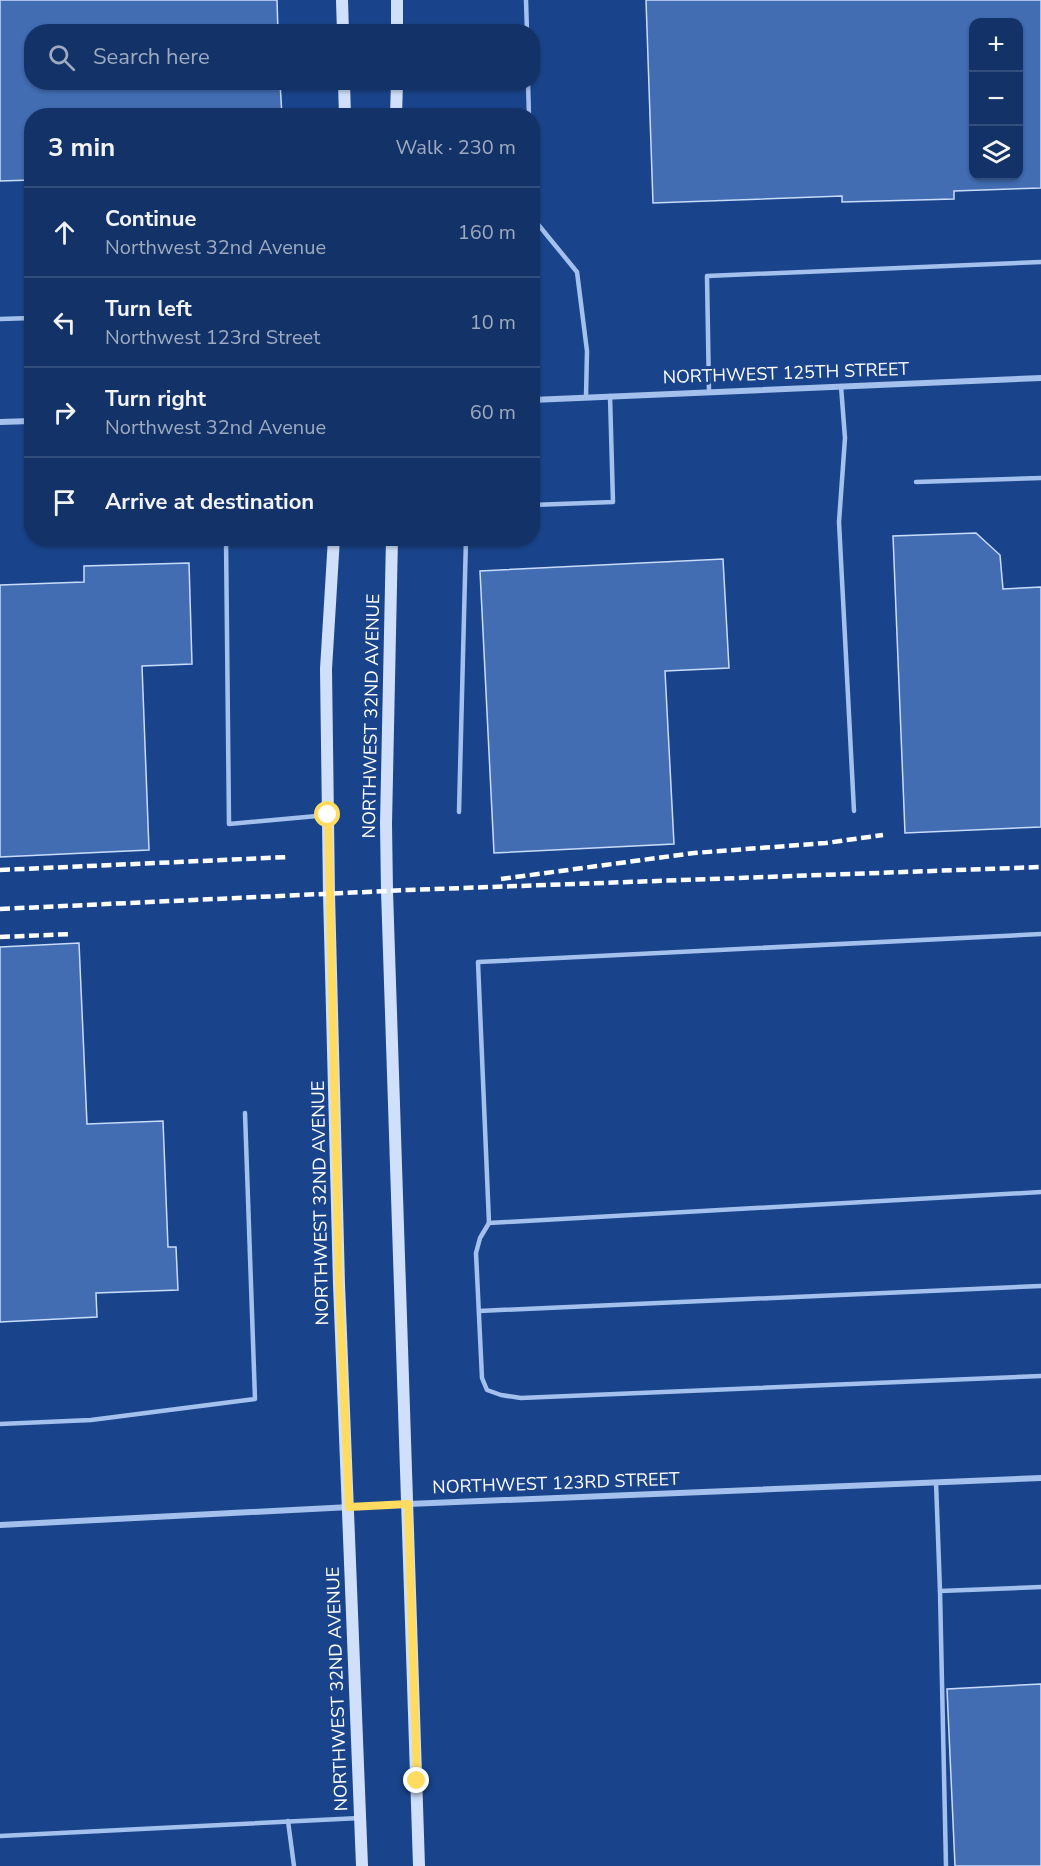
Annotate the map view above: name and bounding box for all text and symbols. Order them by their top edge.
map controls [969,18,1023,180]
button: + [969,18,1023,72]
search box [24,24,540,90]
icon: search [45,41,78,74]
text: Search here [93,42,210,72]
button: − [969,72,1023,126]
button: layers [969,126,1023,180]
text: 3 min [48,130,115,165]
text: Walk · 230 m [396,134,516,161]
text: Continue [105,204,196,234]
icon: ahead [48,216,81,249]
text: 160 m [458,219,516,246]
text: Northwest 32nd Avenue [105,234,326,261]
text: Turn left [105,294,192,324]
icon: left [48,306,81,339]
text: 10 m [470,309,516,336]
text: Northwest 123rd Street [105,324,320,351]
street label: NORTHWEST 125TH STREET [662,357,910,389]
text: Turn right [105,384,206,414]
icon: right [48,396,81,429]
text: 60 m [470,399,516,426]
text: Northwest 32nd Avenue [105,414,326,441]
icon: arrive [48,486,81,519]
text: Arrive at destination [105,487,314,517]
street label: NORTHWEST 32ND AVENUE [357,594,385,838]
route start [314,801,340,827]
street label: NORTHWEST 32ND AVENUE [306,1081,334,1325]
street label: NORTHWEST 123RD STREET [432,1467,680,1499]
street label: NORTHWEST 32ND AVENUE [321,1566,353,1812]
route end [403,1767,429,1793]

